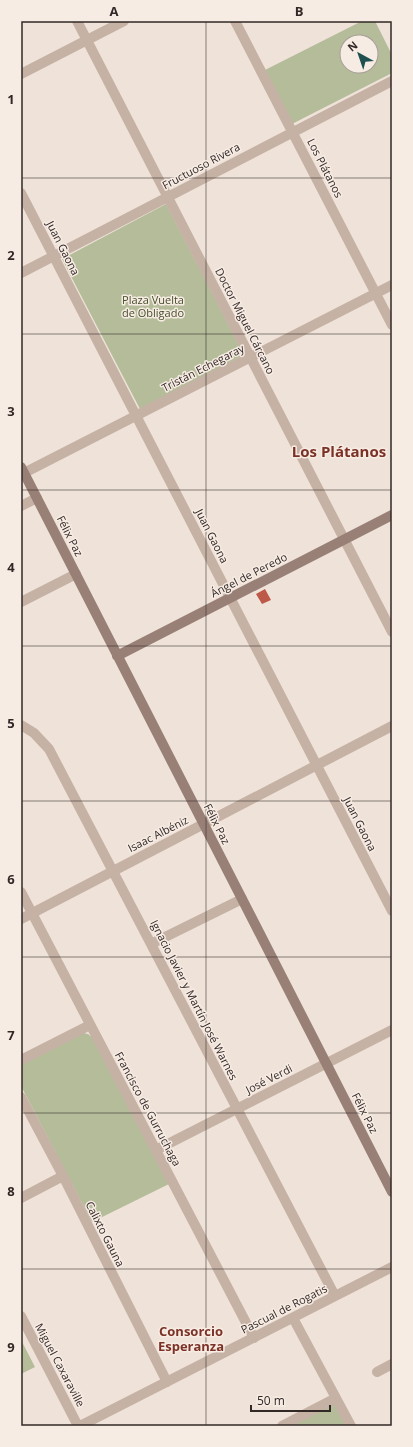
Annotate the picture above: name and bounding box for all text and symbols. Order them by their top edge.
text: A [110,2,119,20]
text: B [295,2,304,20]
north arrow [339,34,379,74]
text: N [344,37,361,55]
text: 1 [7,90,15,108]
street label: Los Plátanos [304,136,347,200]
street label: Fructuoso Rivera [159,139,242,192]
street label: Juan Gaona [43,217,84,277]
text: 2 [7,246,15,264]
street label: Doctor Miguel Cárcano [212,265,279,377]
park label: Plaza Vuelta de Obligado [122,292,184,320]
street label: Tristán Echegaray [159,340,247,395]
text: 3 [7,402,15,420]
district label: Los Plátanos [292,441,386,461]
street label: Juan Gaona [192,505,233,565]
street label: Félix Paz [54,513,87,559]
street label: Ángel de Peredo [208,549,290,600]
text: 4 [7,558,15,576]
text: 5 [7,714,15,732]
street label: Juan Gaona [340,793,381,853]
street label: Félix Paz [201,801,234,847]
street label: Isaac Albéniz [125,812,191,855]
text: 6 [7,870,15,888]
street label: Ignacio Javier y Martín José Warnes [147,917,242,1083]
text: 7 [7,1026,15,1044]
street label: Francisco de Gurruchaga [112,1049,185,1169]
street label: José Verdi [242,1060,295,1097]
street label: Félix Paz [349,1090,382,1136]
text: 8 [7,1182,15,1200]
street label: Calixto Gauna [83,1199,128,1269]
street label: Pascual de Rogatis [238,1280,329,1337]
street label: Miguel Caxaraville [32,1320,89,1409]
district label: Consorcio Esperanza [158,1322,224,1355]
text: 9 [7,1338,15,1356]
scale bar [251,1387,330,1413]
text: 50 m [257,1392,285,1409]

